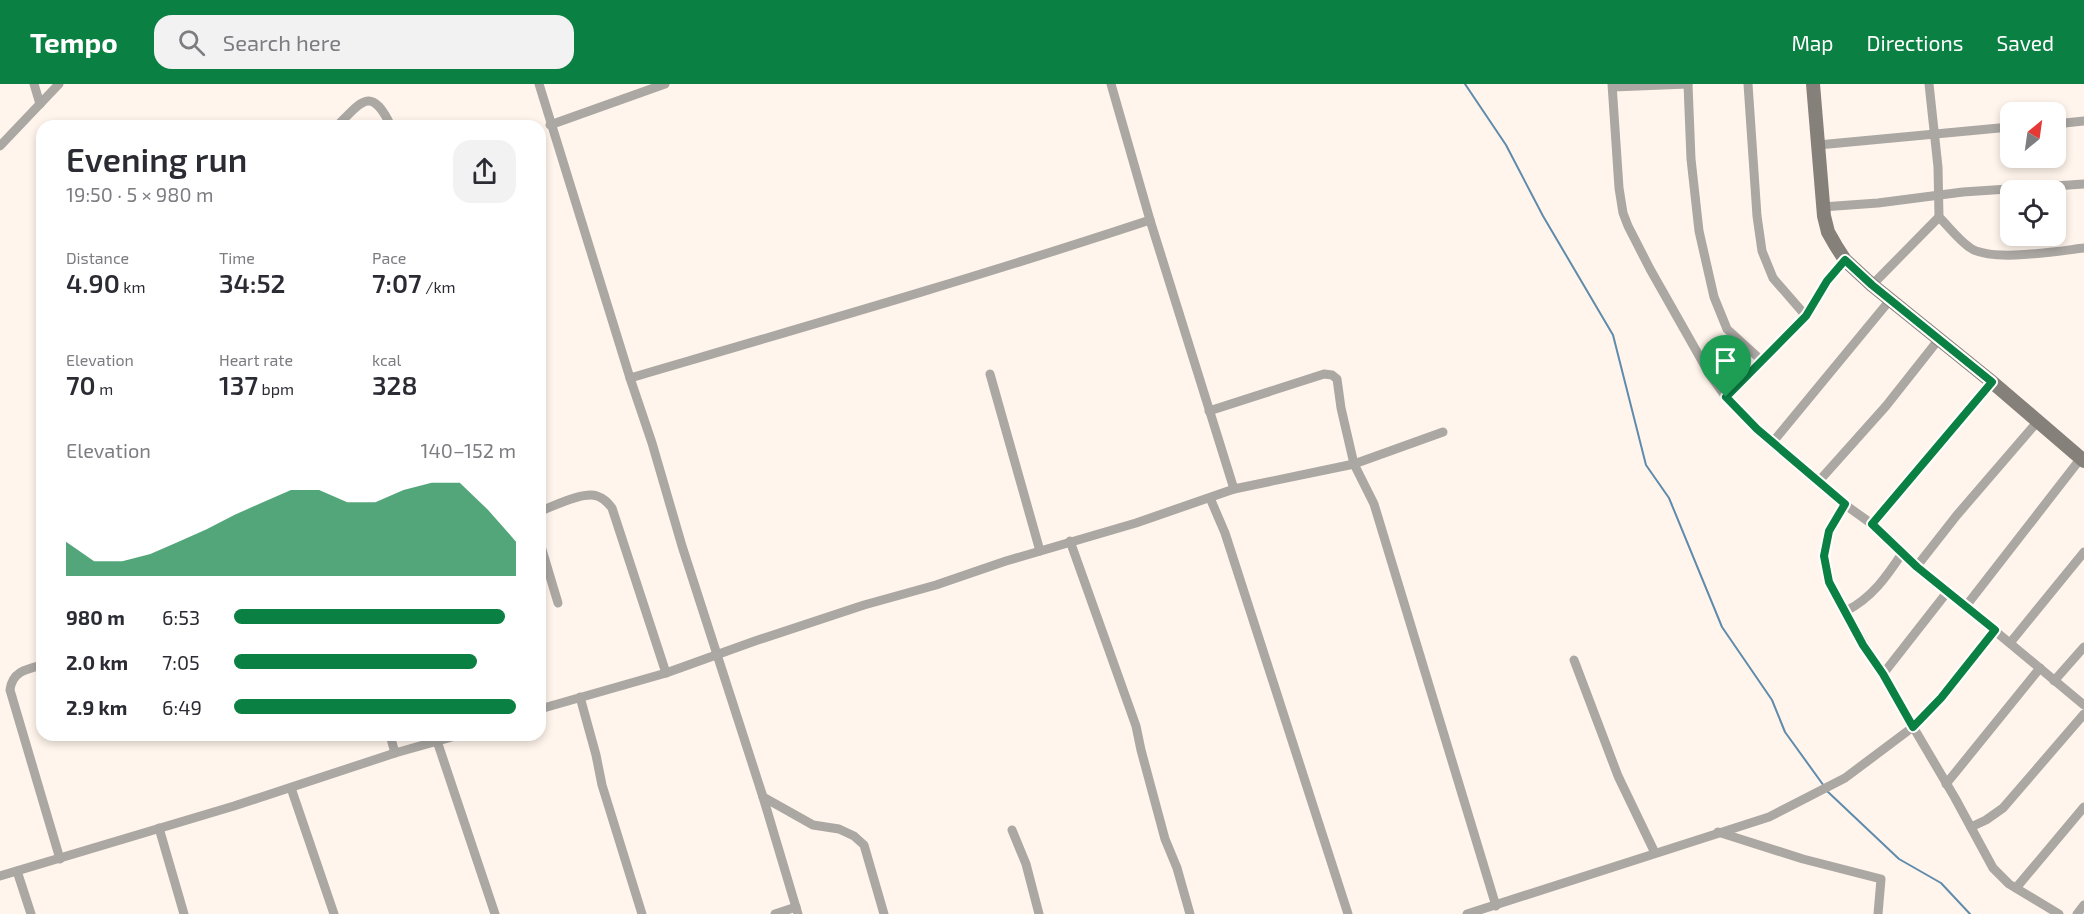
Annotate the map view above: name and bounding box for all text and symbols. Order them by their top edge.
search box [154,15,574,69]
text: Tempo [30,25,118,59]
icon: search [175,26,208,59]
text: Search here [223,29,341,55]
text: Map [1791,30,1834,55]
text: Directions [1867,30,1963,55]
text: Saved [1996,30,2054,55]
north arrow [2000,102,2066,168]
map controls [2000,102,2066,246]
text: Evening run [66,139,247,179]
button: share [453,140,516,203]
button: locate [2000,180,2066,246]
text: 19:50 · 5 × 980 m [66,182,213,206]
text: Distance [66,248,129,267]
text: Time [219,248,255,267]
text: Pace [372,248,406,267]
text: 4.90 [66,267,120,298]
text: 34:52 [219,267,285,298]
text: 7:07 [372,267,422,298]
text: km [120,277,145,296]
text: /km [422,277,456,296]
pin [1700,335,1751,397]
icon: arrive [1709,344,1742,377]
text: Elevation [66,350,134,369]
text: Heart rate [219,350,293,369]
text: kcal [372,350,401,369]
text: 70 [66,369,96,400]
text: 137 [219,369,258,400]
text: 328 [372,369,418,400]
text: m [96,379,113,398]
text: bpm [258,379,294,398]
text: Elevation [66,438,151,462]
text: 140–152 m [421,438,516,462]
text: 980 m [66,605,125,629]
text: 6:53 [162,605,200,629]
text: 2.0 km [66,650,128,674]
text: 7:05 [162,650,200,674]
text: 2.9 km [66,695,127,719]
text: 6:49 [162,695,202,719]

